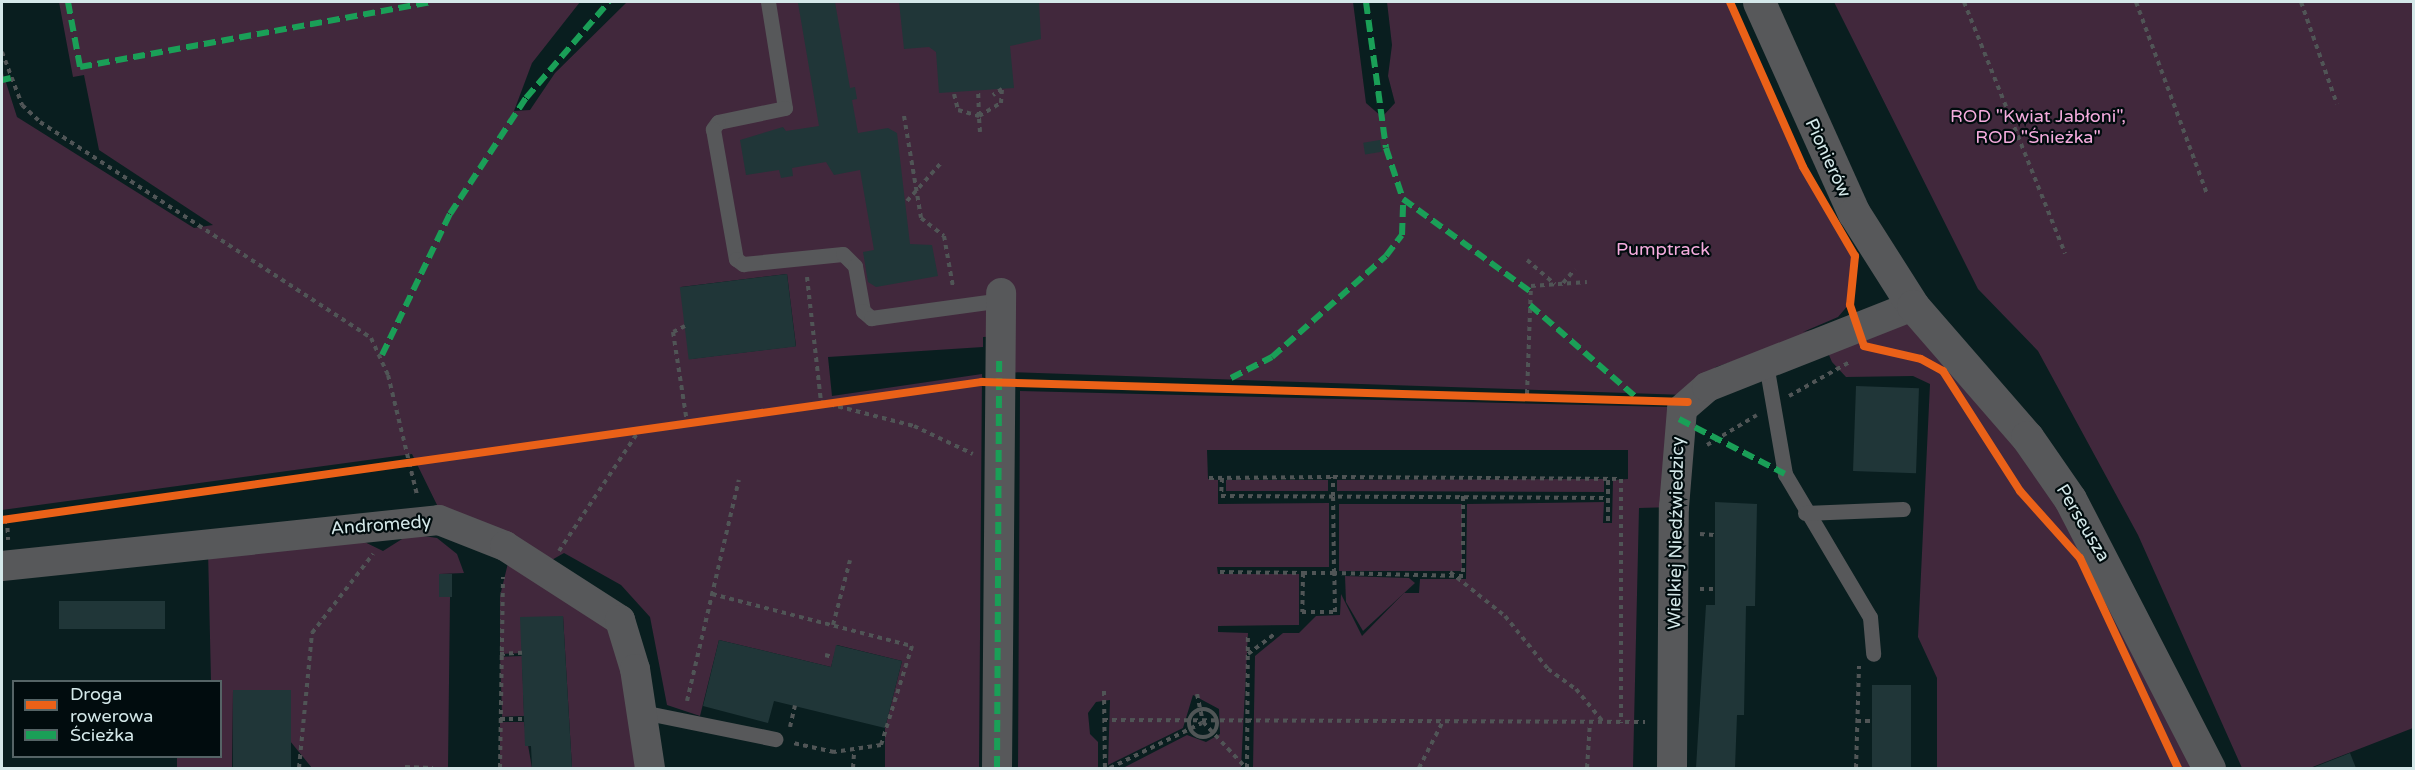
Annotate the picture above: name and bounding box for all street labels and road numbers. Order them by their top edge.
street label: Pionierów [1800,115,1856,201]
street label: Wielkiej Niedźwiedzicy [1664,436,1688,630]
street label: Perseusza [2051,480,2115,566]
street label: Andromedy [330,511,432,539]

